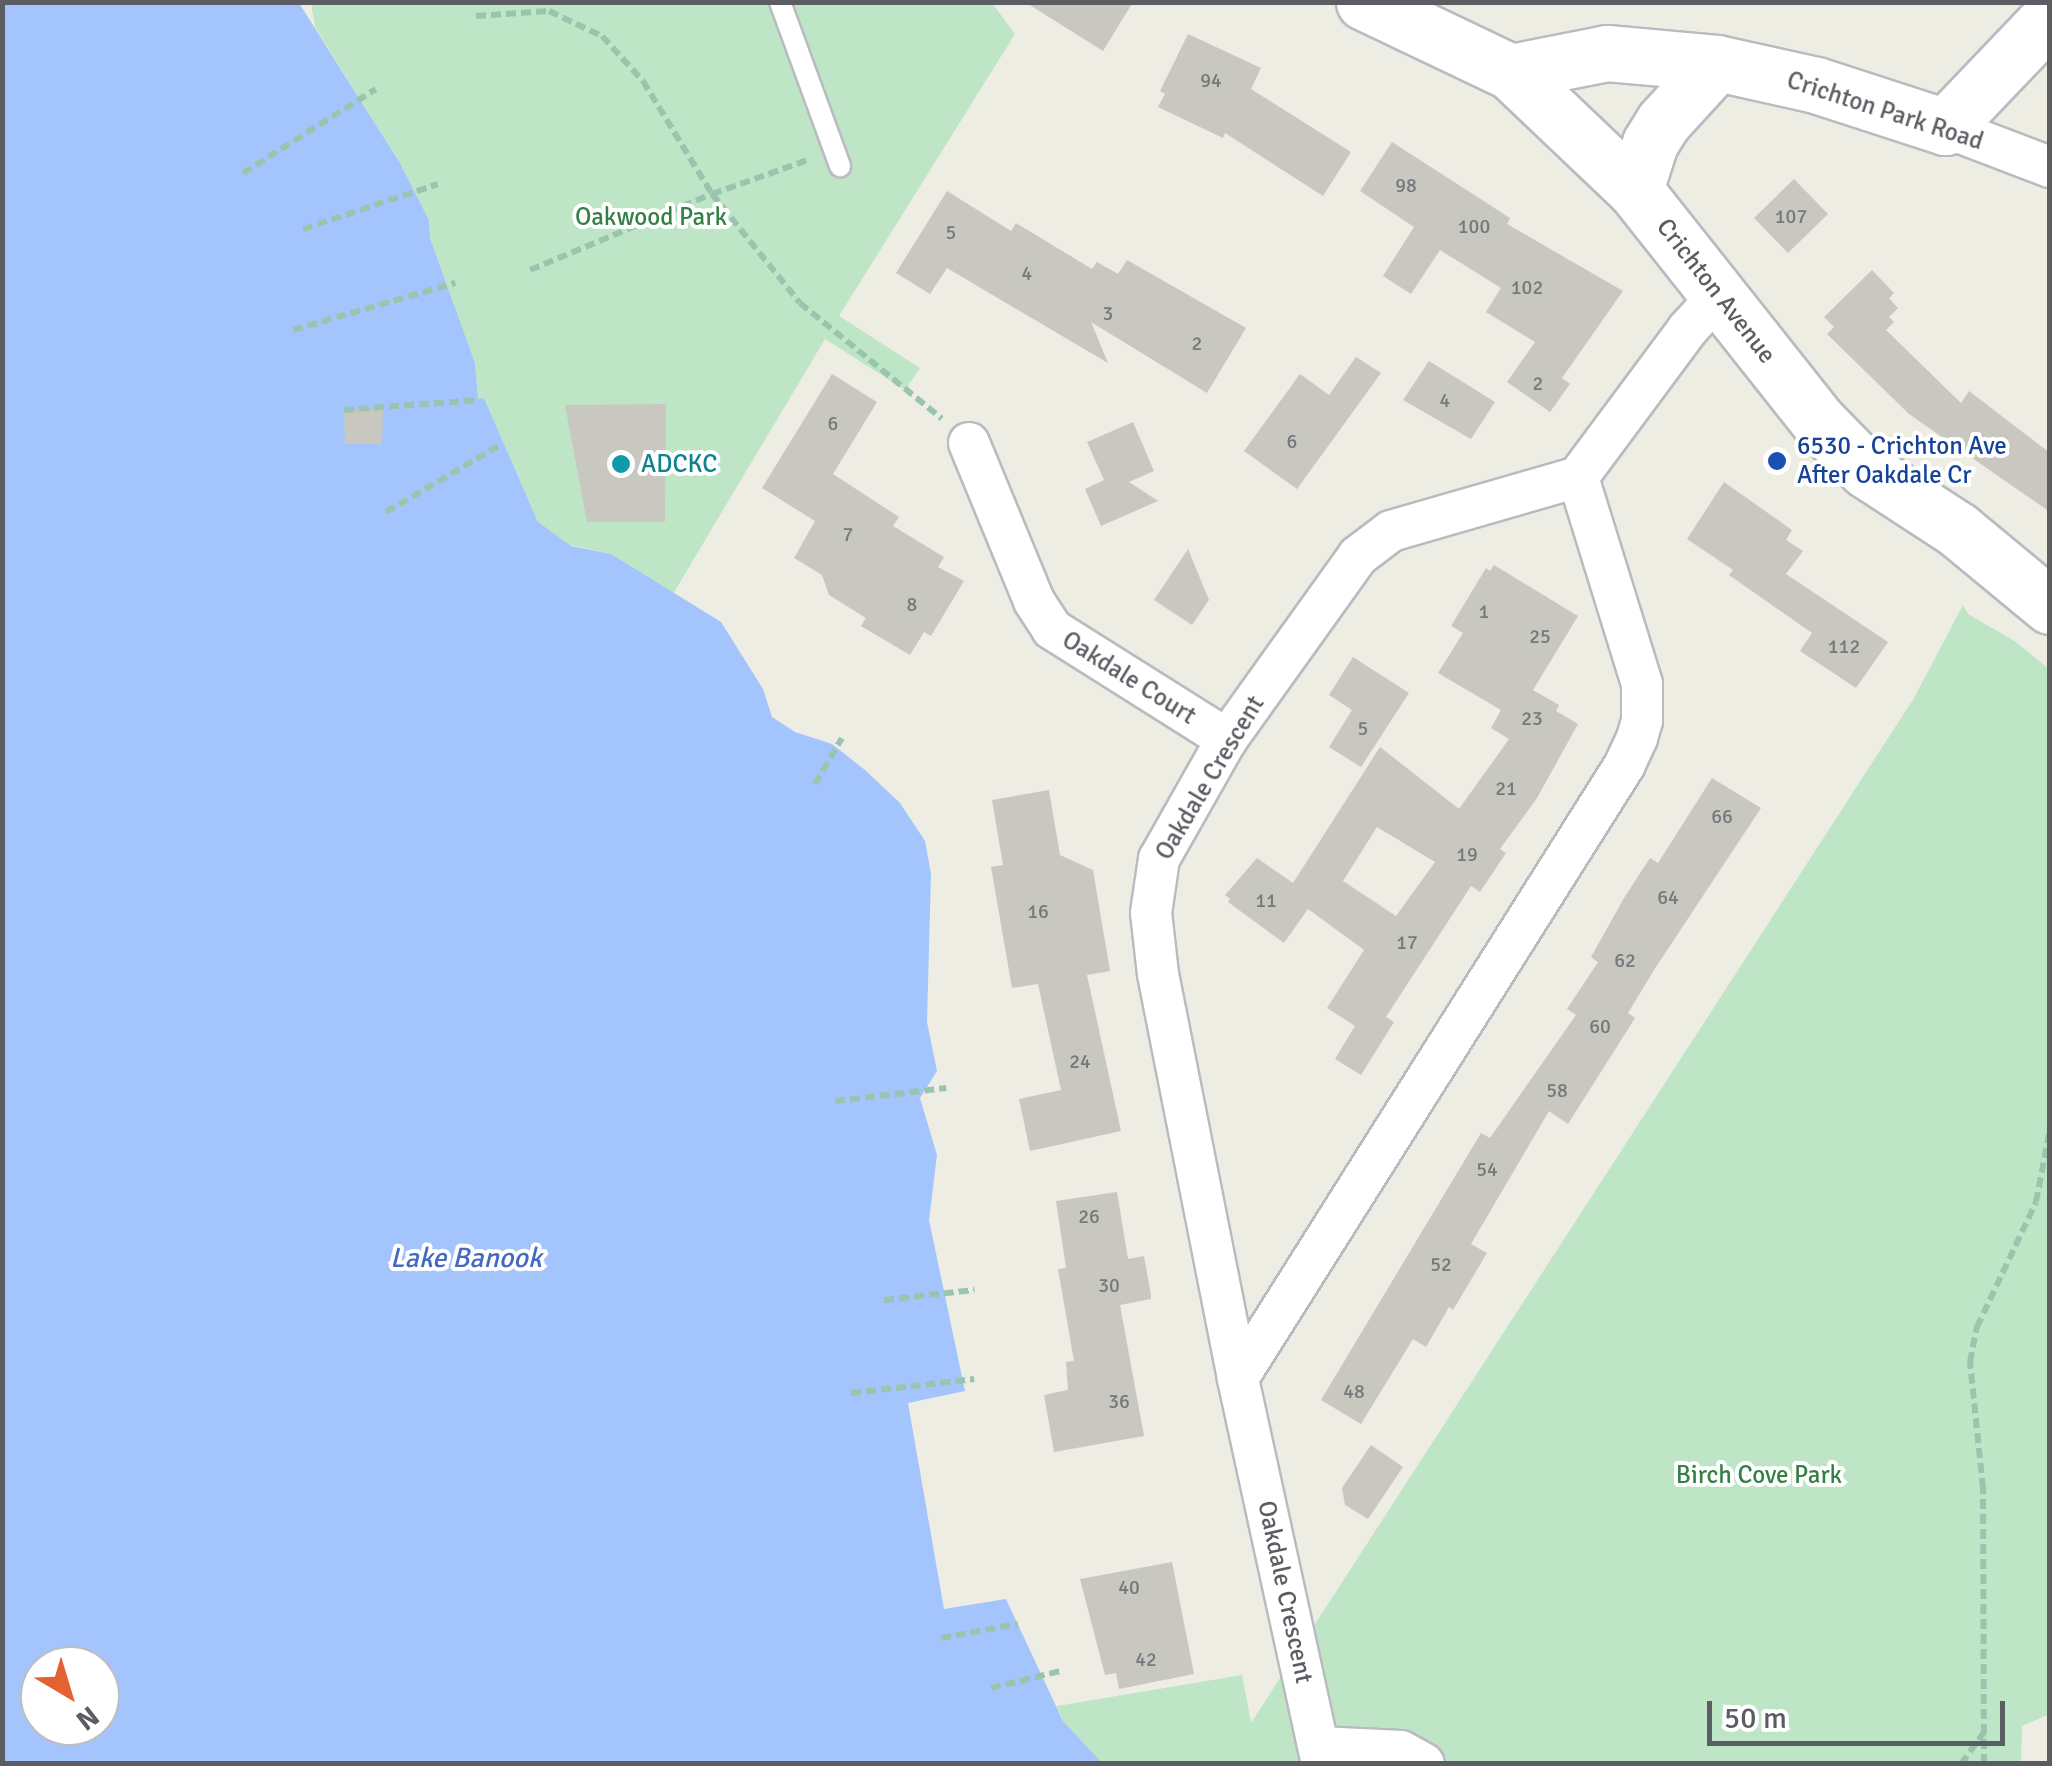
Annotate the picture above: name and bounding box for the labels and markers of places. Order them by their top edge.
place label: 6530 - Crichton Ave After Oakdale Cr [1797,432,2007,491]
place label: ADCKC [641,449,717,479]
marker: 6530 - Crichton Ave After Oakdale Cr [1766,450,1788,472]
marker: ADCKC [610,453,632,475]

